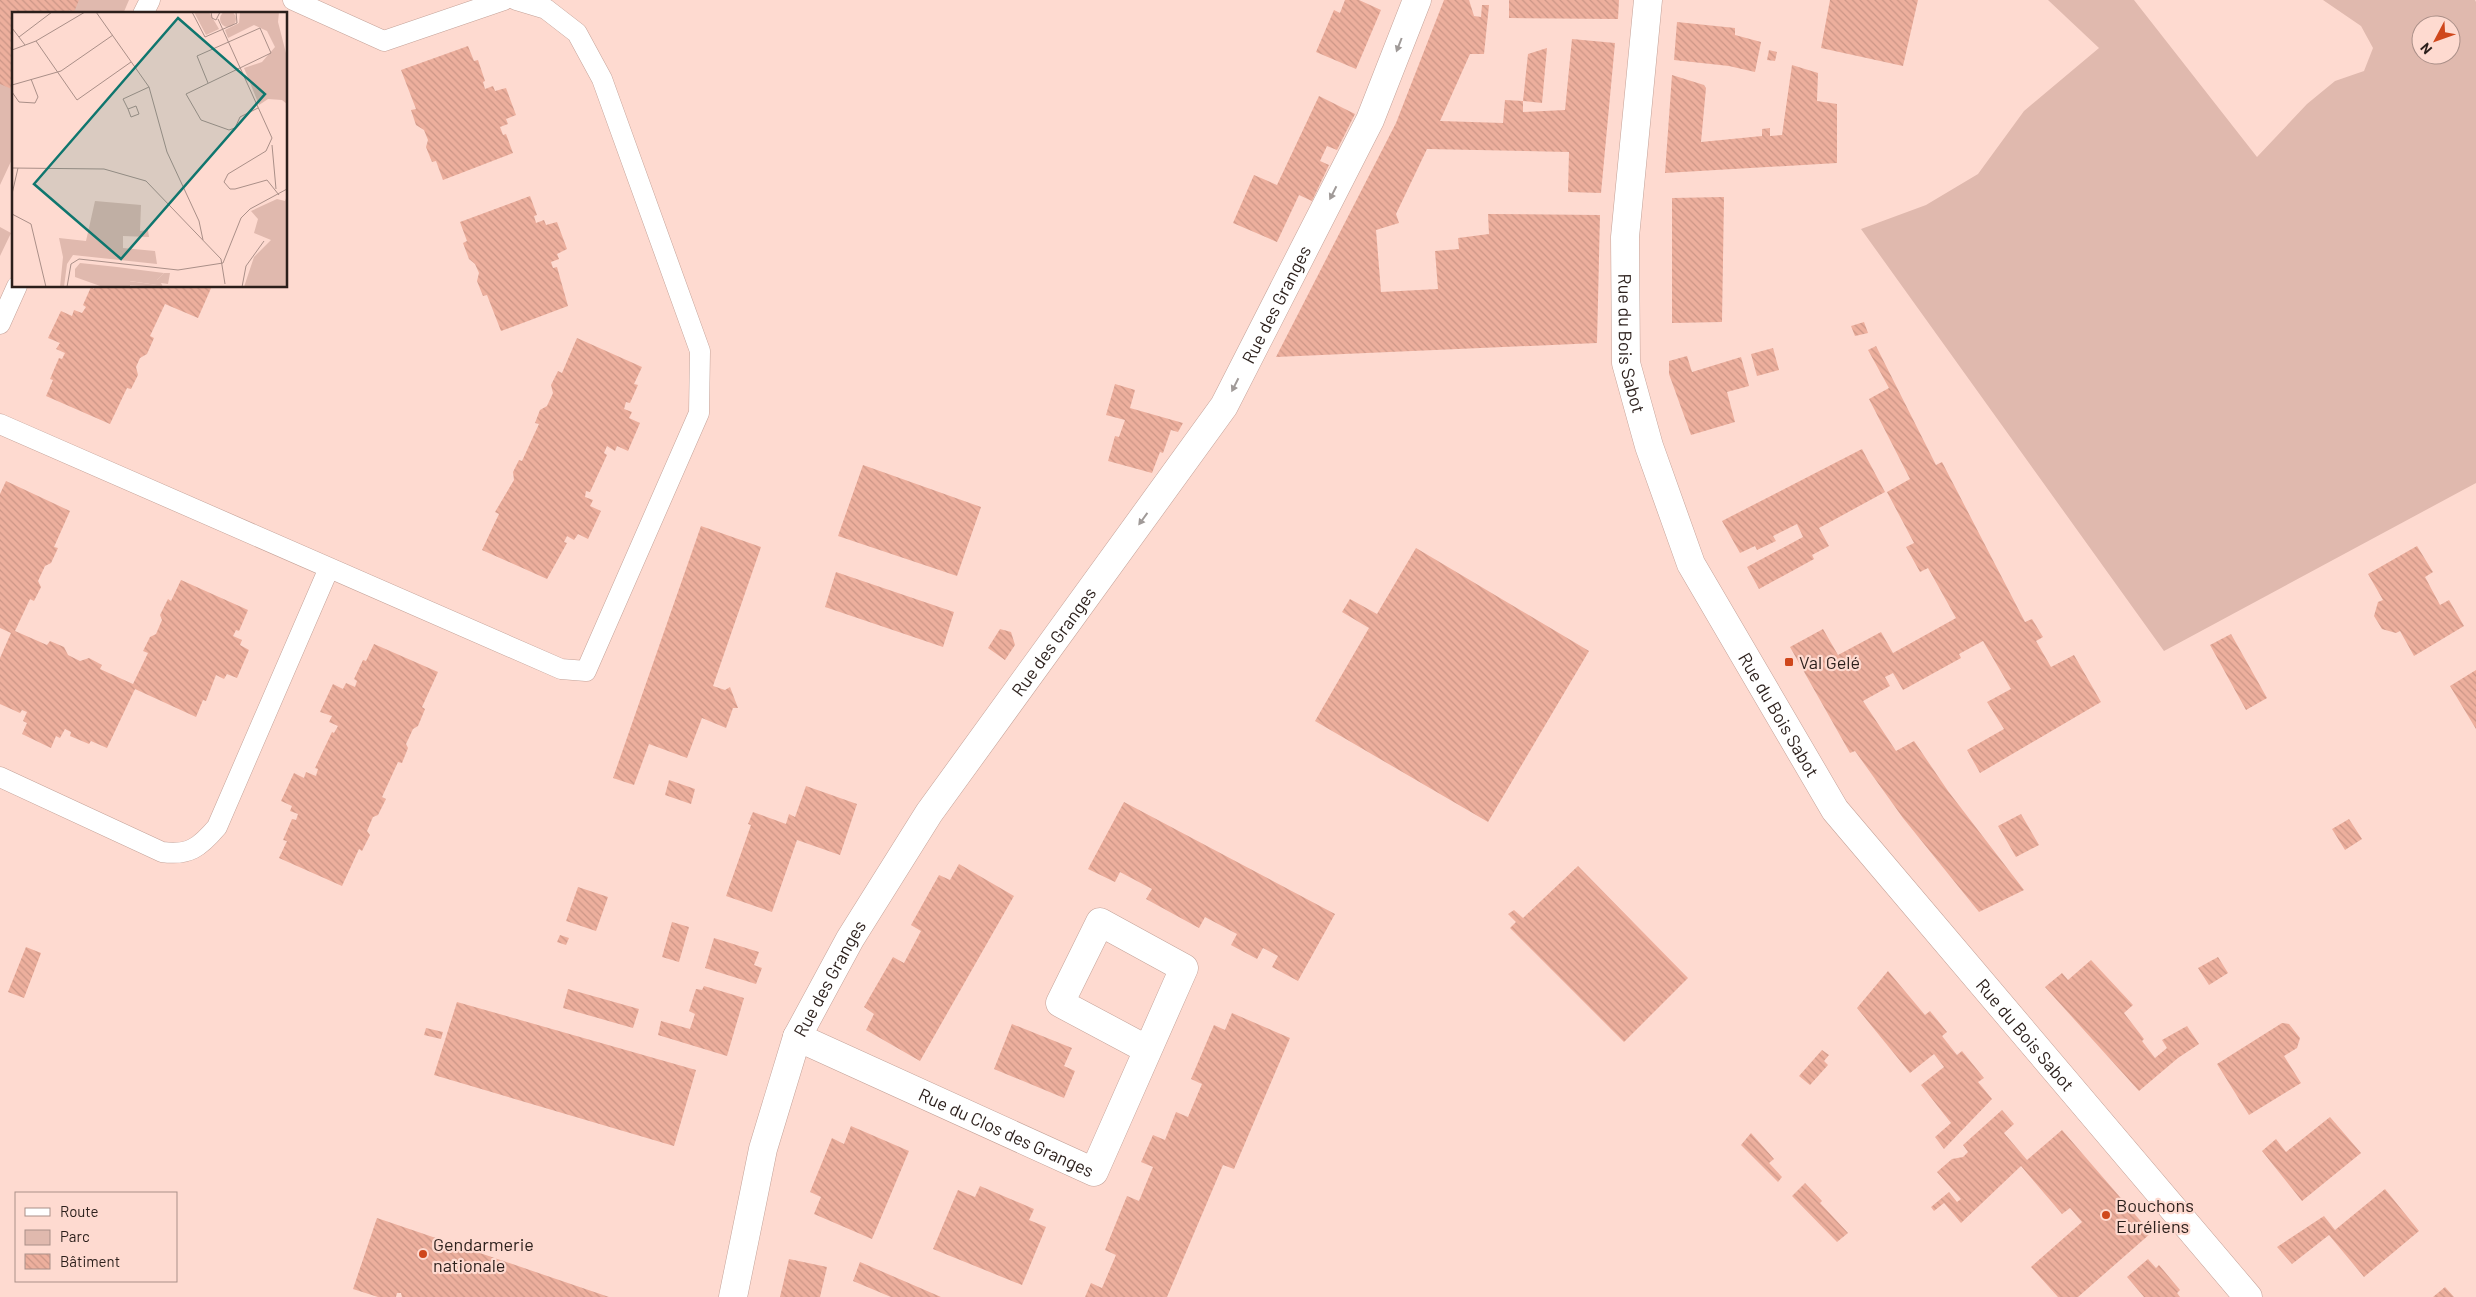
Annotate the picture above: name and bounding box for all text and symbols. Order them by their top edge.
inset map [12,12,288,288]
north arrow [2411,15,2461,65]
one-way arrow [1395,38,1403,53]
text: N [2416,40,2435,58]
one-way arrow [1329,186,1337,201]
street label: Rue des Granges [1237,242,1315,367]
street label: Rue du Bois Sabot [1614,273,1650,415]
one-way arrow [1231,378,1239,392]
one-way arrow [1138,512,1148,526]
street label: Rue des Granges [1006,583,1100,700]
street label: Rue du Bois Sabot [1734,648,1824,781]
place label: Val Gelé [1799,651,1860,673]
marker: Val Gelé [1783,656,1795,668]
street label: Rue des Granges [788,916,870,1040]
street label: Rue du Bois Sabot [1972,974,2079,1095]
street label: Rue du Clos des Granges [915,1083,1097,1181]
legend [15,1192,178,1282]
place label: Bouchons Euréliens [2116,1194,2194,1237]
text: Route [60,1202,99,1220]
marker: Bouchons Euréliens [2100,1209,2112,1221]
text: Parc [60,1227,90,1245]
place label: Gendarmerie nationale [433,1233,534,1276]
marker: Gendarmerie nationale [417,1248,429,1260]
text: Bâtiment [60,1252,120,1270]

